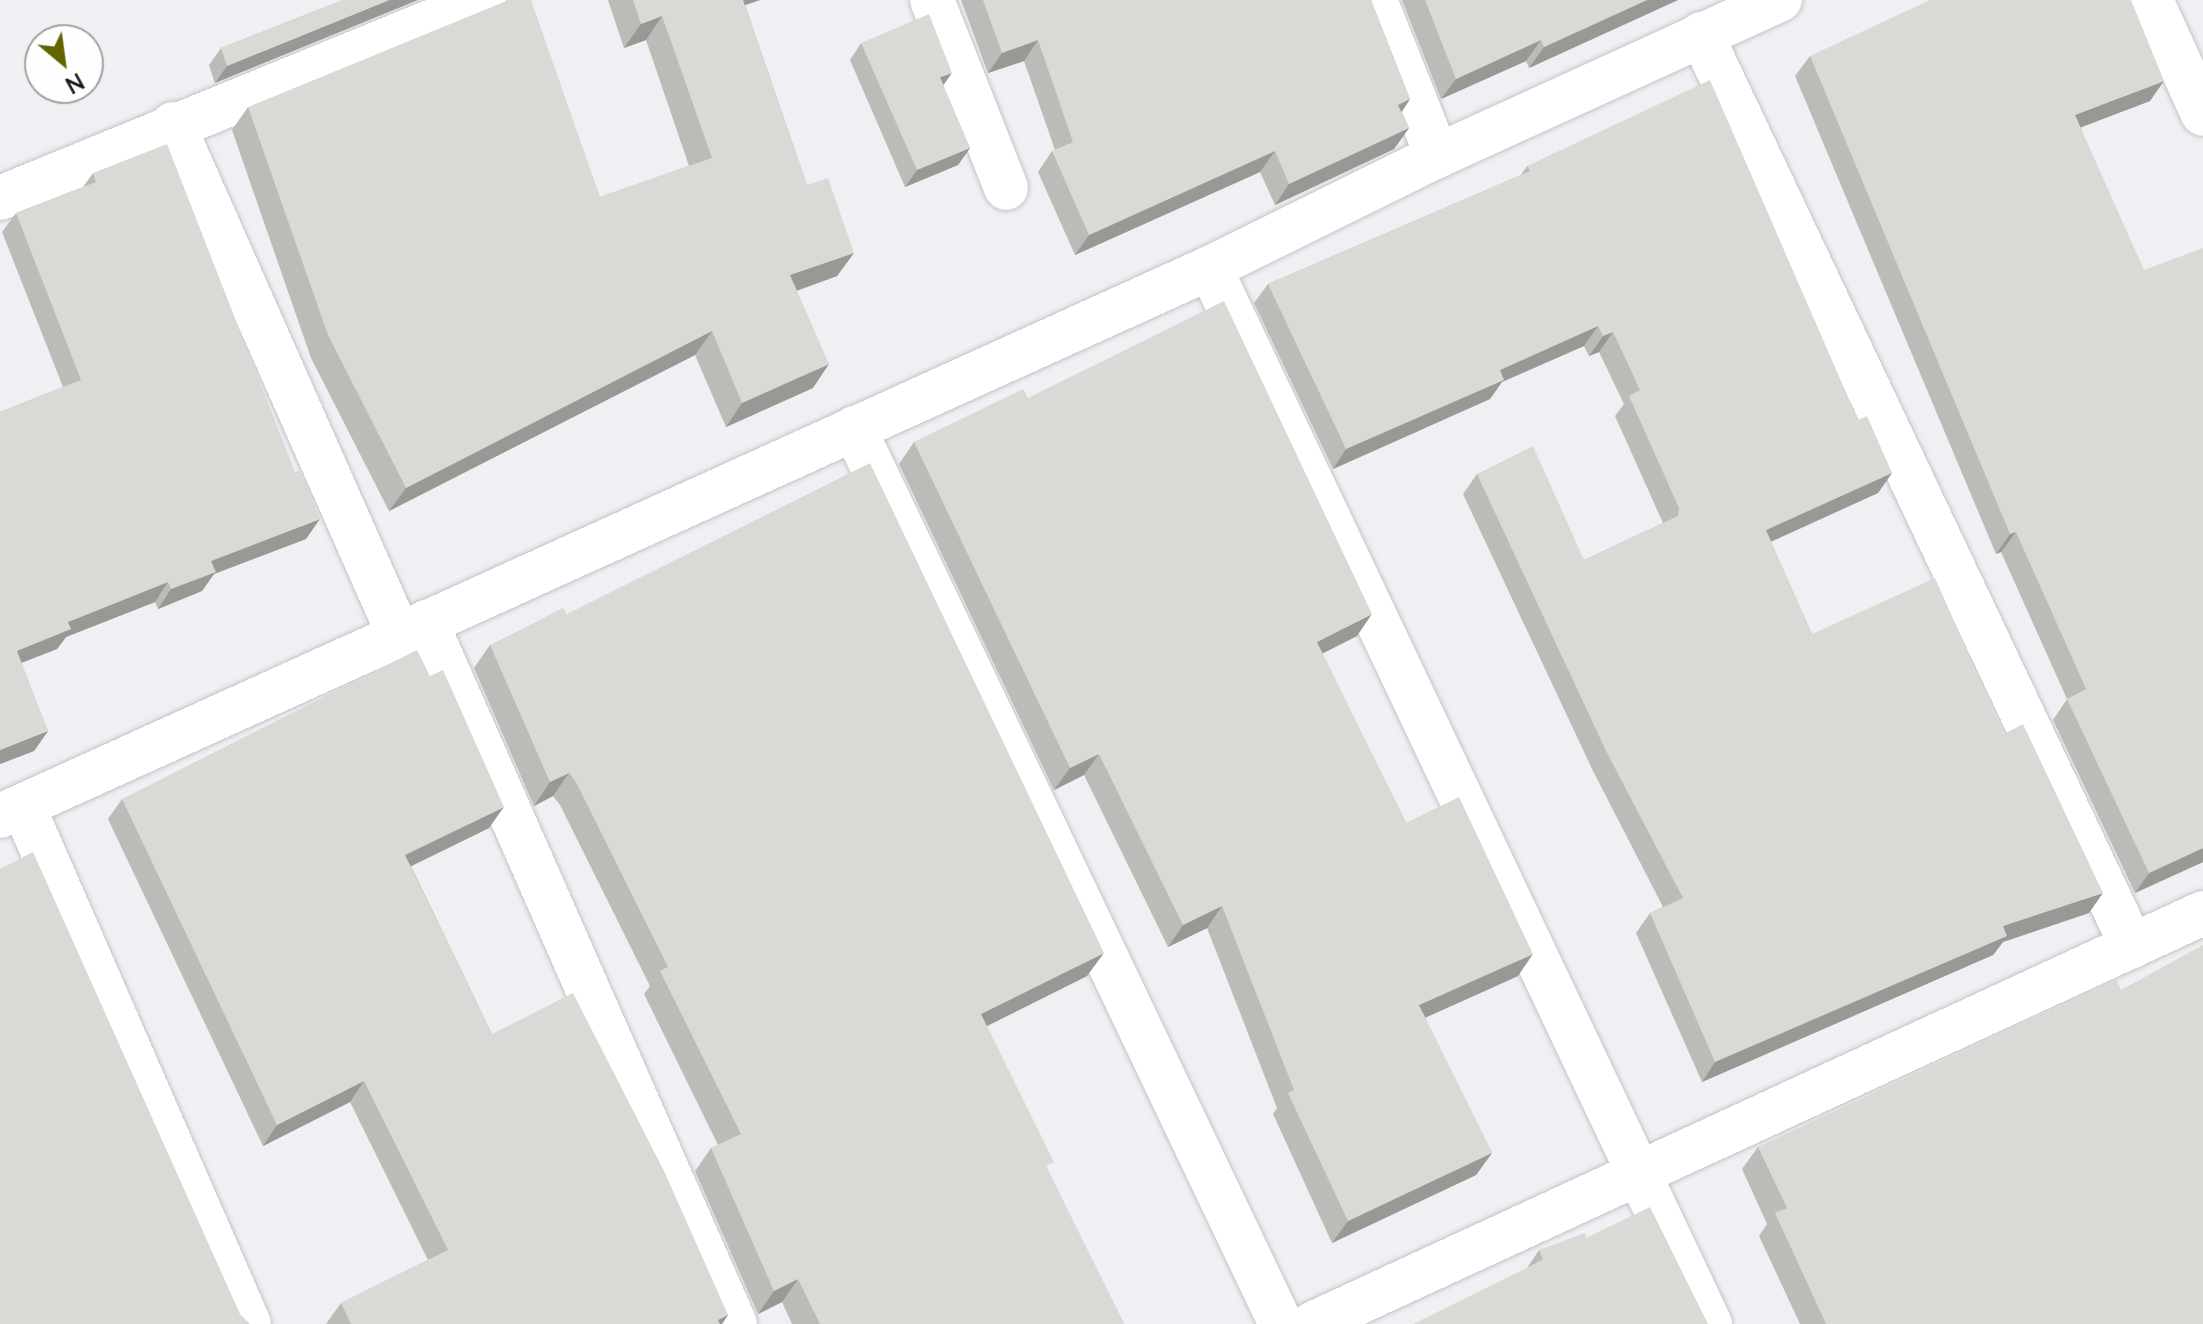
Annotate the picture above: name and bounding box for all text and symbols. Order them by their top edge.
north arrow [24,24,104,104]
text: N [61,68,89,100]

